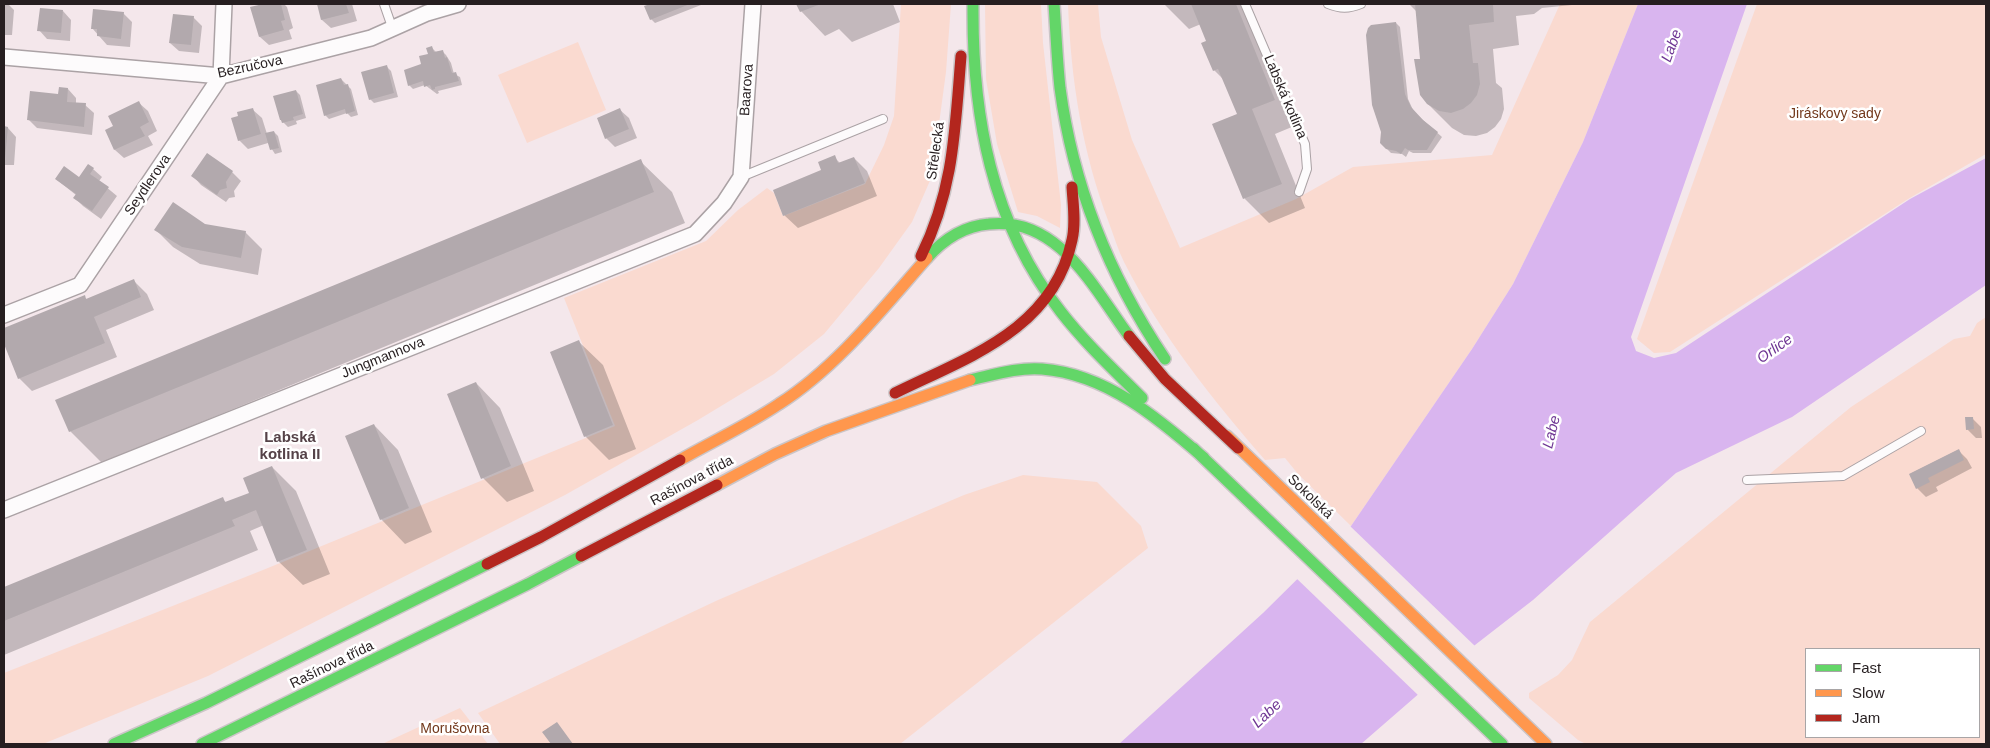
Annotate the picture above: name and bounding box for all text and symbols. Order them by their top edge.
water label: Labe [1658,27,1686,65]
street label: Bezručova [216,52,284,82]
street label: Labská kotlina [1260,53,1310,141]
street label: Baarova [737,63,757,117]
park label: Jiráskovy sady [1789,106,1881,122]
street label: Střelecká [924,121,948,181]
street label: Seydlerova [121,151,175,219]
water label: Orlice [1754,330,1796,368]
street label: Jungmannova [339,334,427,382]
water label: Labe [1539,414,1565,450]
district label: Labská kotlina II [260,429,320,464]
street label: Rašínova třída [648,452,736,510]
street label: Sokolská [1284,471,1336,523]
street label: Rašínova třída [287,637,377,693]
legend [1805,648,1980,738]
text: Fast [1852,659,1881,676]
text: Slow [1852,684,1885,701]
water label: Labe [1249,696,1285,732]
text: Jam [1852,709,1880,726]
park label: Morušovna [420,721,490,737]

